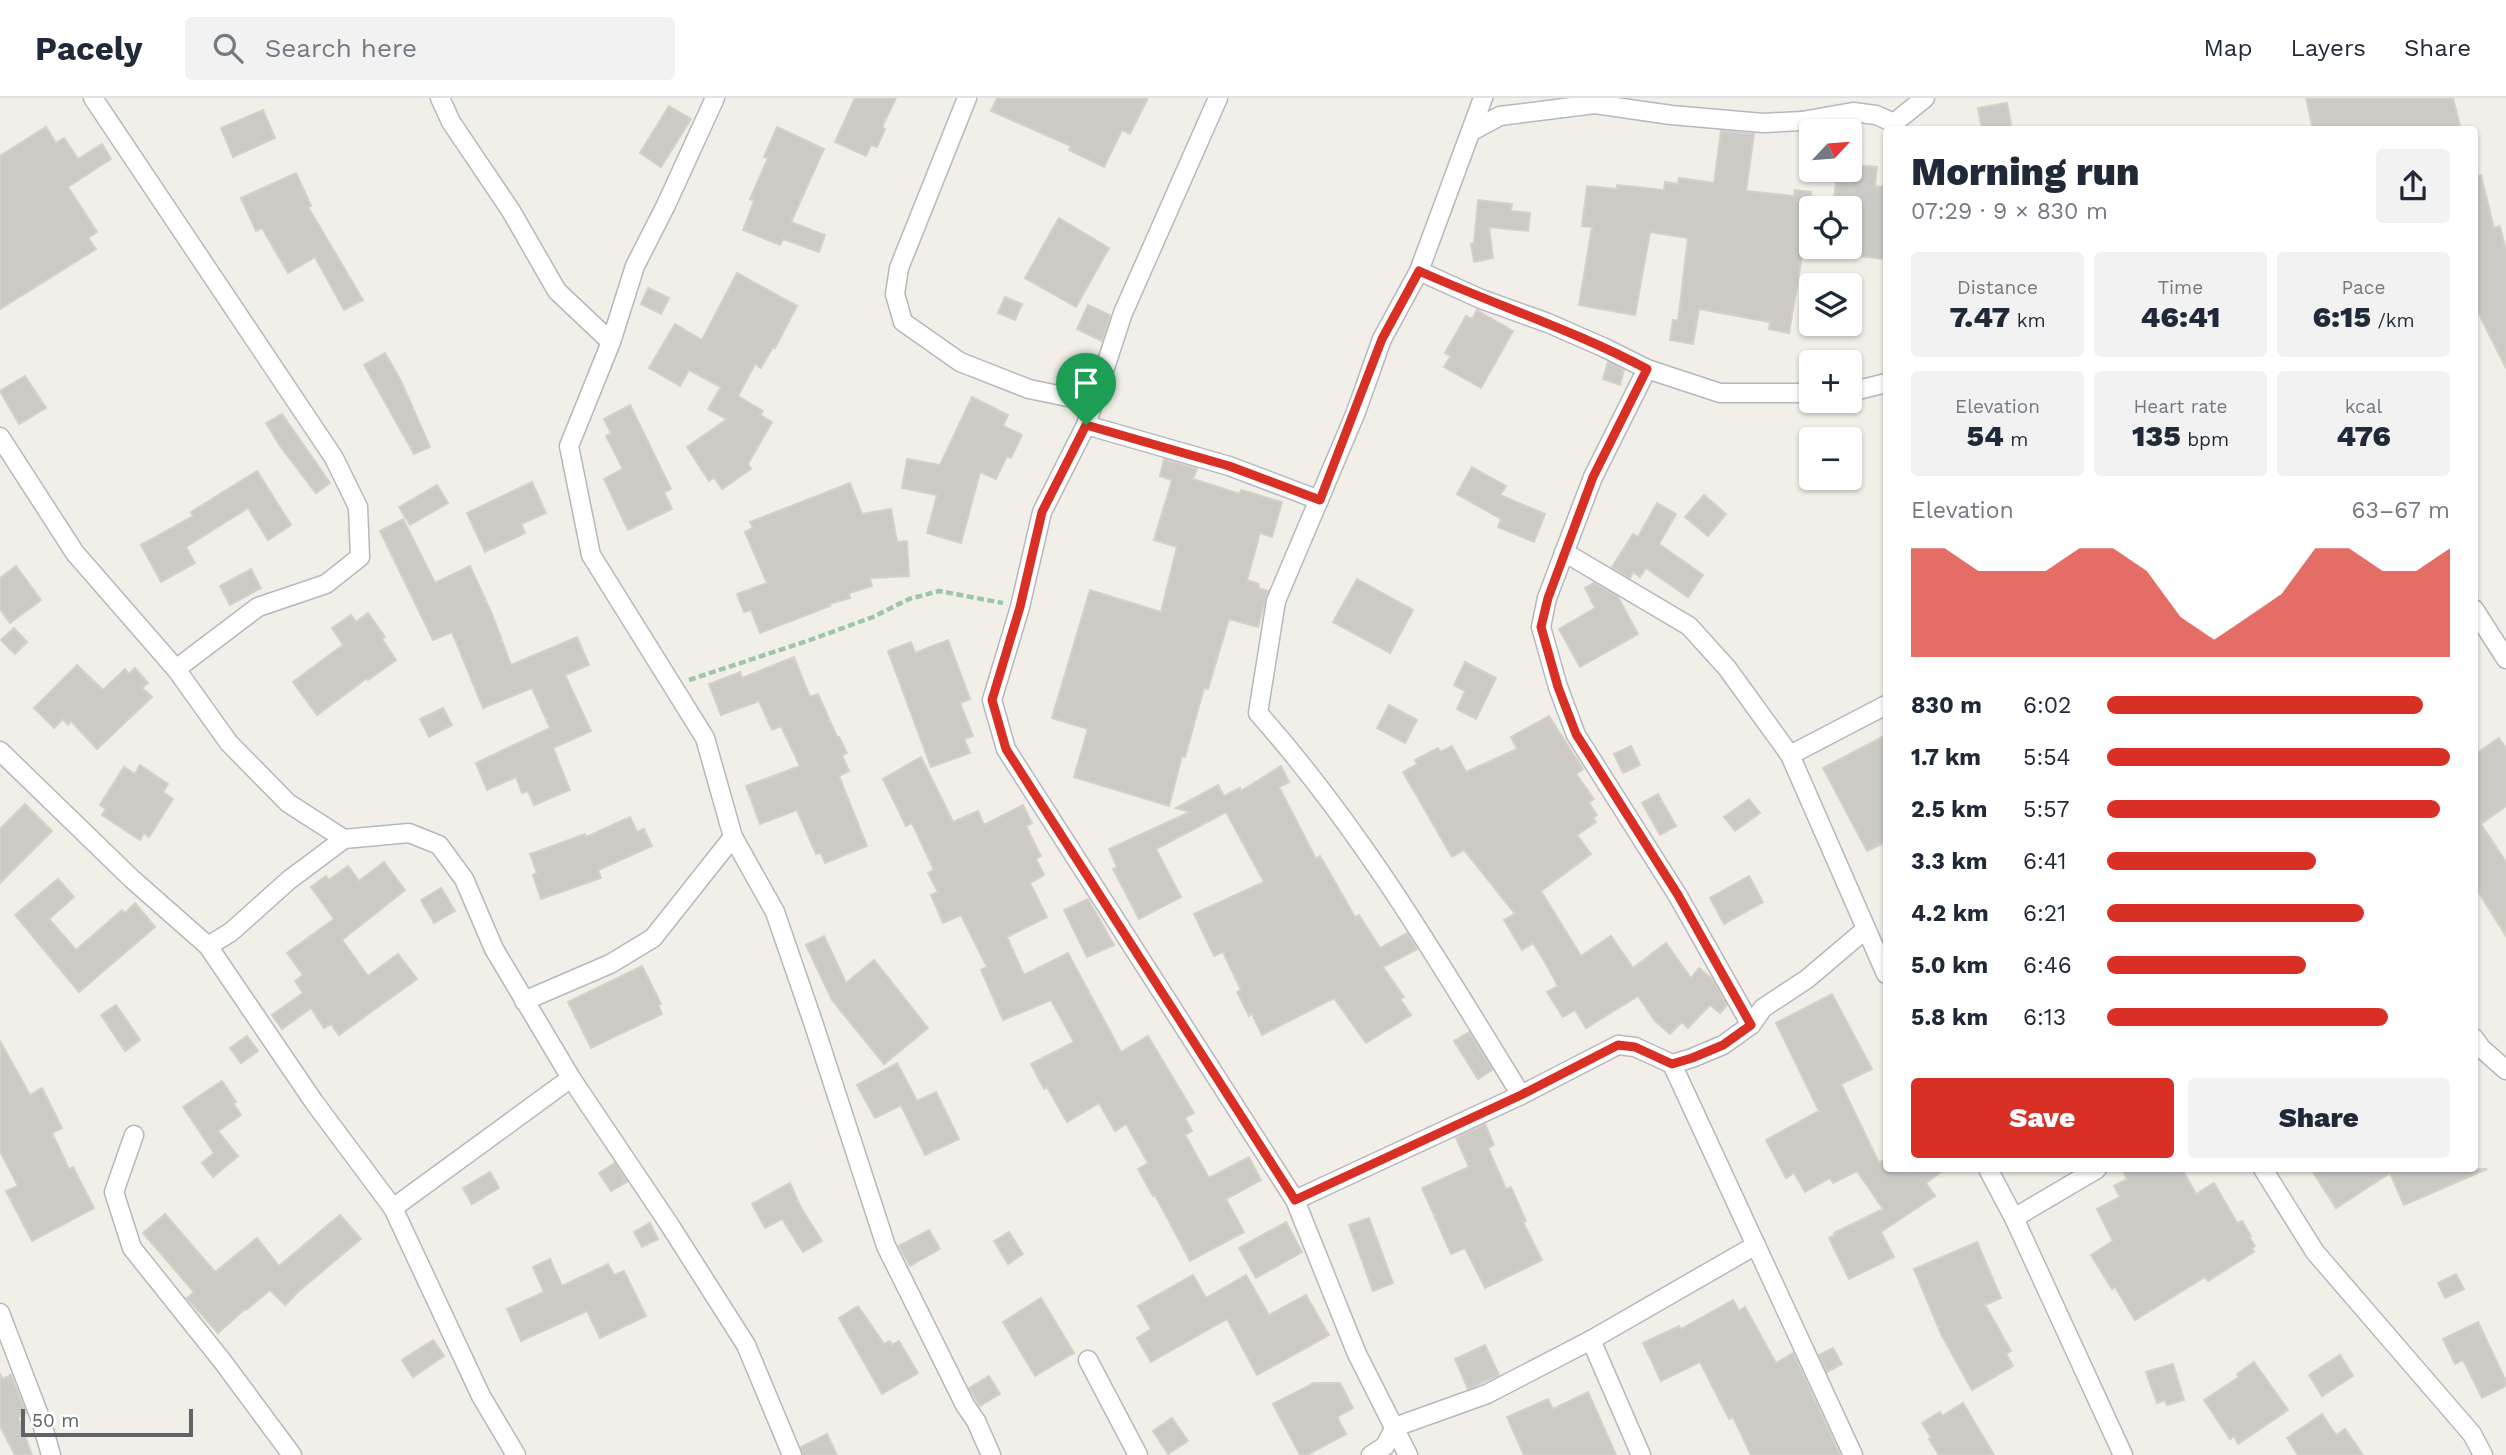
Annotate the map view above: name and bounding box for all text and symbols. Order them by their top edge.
search box [185,17,675,80]
text: Pacely [35,29,143,68]
icon: search [209,29,247,67]
text: Search here [265,33,417,63]
text: Map [2204,34,2252,62]
text: Layers [2290,34,2366,62]
text: Share [2404,34,2471,62]
north arrow [1799,119,1862,182]
map controls [1799,119,1862,490]
button: share [2376,149,2450,223]
text: Morning run [1911,150,2140,194]
button: locate [1799,196,1862,259]
text: 07:29 · 9 × 830 m [1911,198,2108,225]
button: layers [1799,273,1862,336]
text: Distance [1957,276,2038,299]
text: Time [2158,276,2203,299]
text: Pace [2342,276,2385,299]
text: 7.47 [1949,299,2010,334]
text: 46:41 [2141,299,2220,334]
text: 6:15 [2312,299,2371,334]
text: km [2010,309,2046,332]
text: /km [2371,309,2415,332]
button: + [1799,350,1862,413]
pin [1056,353,1116,425]
icon: arrive [1067,364,1105,402]
text: Elevation [1955,395,2040,418]
text: Heart rate [2134,395,2227,418]
text: kcal [2345,395,2382,418]
text: 54 [1967,418,2004,453]
text: 135 [2132,418,2181,453]
text: 476 [2336,418,2391,453]
button: − [1799,427,1862,490]
text: m [2004,428,2028,451]
text: bpm [2181,428,2229,451]
text: Elevation [1911,497,2014,524]
text: 63–67 m [2352,497,2450,524]
text: 830 m [1911,692,1982,719]
text: 6:02 [2023,692,2072,719]
text: 1.7 km [1911,744,1981,771]
text: 5:54 [2023,744,2071,771]
text: 2.5 km [1911,796,1987,823]
text: 5:57 [2023,796,2069,823]
text: 3.3 km [1911,848,1987,875]
text: 6:41 [2023,848,2066,875]
text: 4.2 km [1911,900,1989,927]
text: 6:21 [2023,900,2066,927]
text: 5.0 km [1911,952,1988,979]
text: 6:46 [2023,952,2072,979]
text: 5.8 km [1911,1004,1988,1031]
text: 6:13 [2023,1004,2066,1031]
button: Save [1911,1078,2174,1158]
button: Share [2188,1078,2450,1158]
scale bar [21,1406,192,1438]
text: 50 m [32,1409,79,1432]

